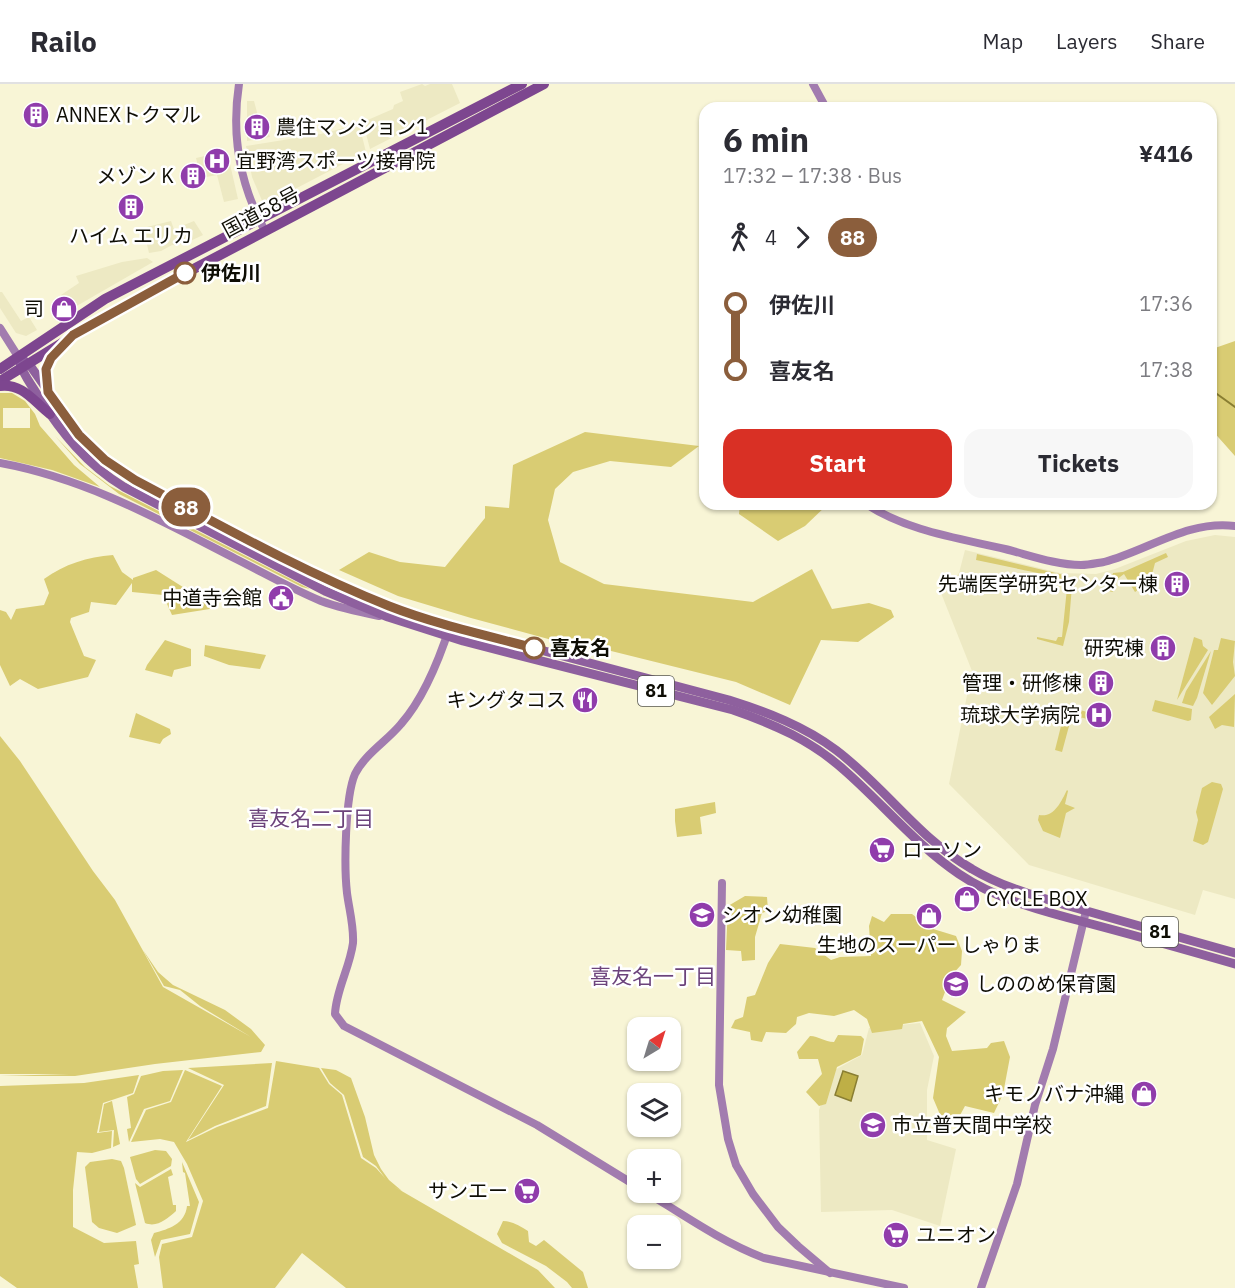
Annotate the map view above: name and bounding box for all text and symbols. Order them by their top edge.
text: Railo [30,23,97,60]
text: Map [983,27,1023,55]
text: Layers [1056,27,1118,55]
text: Share [1151,27,1205,55]
building icon: ANNEXトクマル [21,100,51,130]
place label: ANNEXトクマル [56,101,201,128]
building icon: 農住マンション1 [242,112,272,142]
place label: 農住マンション1 [276,113,428,140]
text: 6 min [723,118,809,161]
text: ¥416 [1139,139,1193,168]
hospital icon: 宜野湾スポーツ接骨院 [202,146,232,176]
place label: 宜野湾スポーツ接骨院 [236,147,436,174]
building icon: メゾン K [178,161,208,191]
place label: メゾン K [97,162,174,189]
text: 17:32 – 17:38 · Bus [723,162,902,189]
street label: 国道58号 [217,180,304,243]
building icon: ハイム エリカ [116,192,146,222]
icon: walk [723,221,756,254]
icon: forward [786,221,819,254]
place label: ハイム エリカ [69,222,193,249]
text: 88 [840,223,865,251]
text: 4 [765,224,777,251]
place label: 伊佐川 [201,259,261,286]
marker: 伊佐川 [174,262,196,284]
text: 伊佐川 [769,290,835,319]
text: 17:36 [1139,290,1193,317]
shop icon: 司 [49,294,79,324]
place label: 司 [24,295,44,322]
text: 喜友名 [769,356,835,385]
text: 17:38 [1139,356,1193,383]
button: Start [723,429,952,498]
button: Tickets [964,429,1193,498]
line badge: 88 [159,488,213,526]
text: 88 [173,493,199,521]
building icon: 先端医学研究センター棟 [1162,569,1192,599]
place label: 先端医学研究センター棟 [938,570,1158,597]
public building icon: 中道寺会館 [266,583,296,613]
place label: 中道寺会館 [162,584,262,611]
building icon: 研究棟 [1148,633,1178,663]
place label: 喜友名 [550,634,610,661]
place label: 研究棟 [1084,634,1144,661]
marker: 喜友名 [523,637,545,659]
building icon: 管理・研修棟 [1086,668,1116,698]
place label: 管理・研修棟 [962,669,1082,696]
road number: 81 [638,676,674,706]
restaurant icon: キングタコス [570,685,600,715]
place label: キングタコス [447,686,566,713]
hospital icon: 琉球大学病院 [1084,700,1114,730]
place label: 琉球大学病院 [960,701,1080,728]
district label: 喜友名二丁目 [248,804,374,832]
supermarket icon: ローソン [867,835,897,865]
place label: ローソン [902,836,982,863]
shop icon: CYCLE BOX [952,884,982,914]
place label: CYCLE BOX [986,885,1088,912]
school or university icon: シオン幼稚園 [687,900,717,930]
place label: シオン幼稚園 [722,901,842,928]
shop icon: 生地のスーパー しゃりま [914,901,944,931]
road number: 81 [1142,917,1178,947]
place label: 生地のスーパー しゃりま [817,931,1041,958]
district label: 喜友名一丁目 [590,962,716,990]
school or university icon: しののめ保育園 [941,969,971,999]
place label: しののめ保育園 [976,970,1116,997]
north arrow [627,1017,681,1071]
map controls [627,1017,681,1269]
shop icon: キモノバナ沖縄 [1129,1079,1159,1109]
place label: キモノバナ沖縄 [984,1080,1124,1107]
button: layers [627,1083,681,1137]
school or university icon: 市立普天間中学校 [858,1110,888,1140]
place label: 市立普天間中学校 [892,1111,1052,1138]
button: + [627,1149,681,1203]
supermarket icon: サンエー [512,1176,542,1206]
place label: サンエー [428,1177,508,1204]
button: − [627,1215,681,1269]
supermarket icon: ユニオン [881,1220,911,1250]
place label: ユニオン [916,1221,996,1248]

